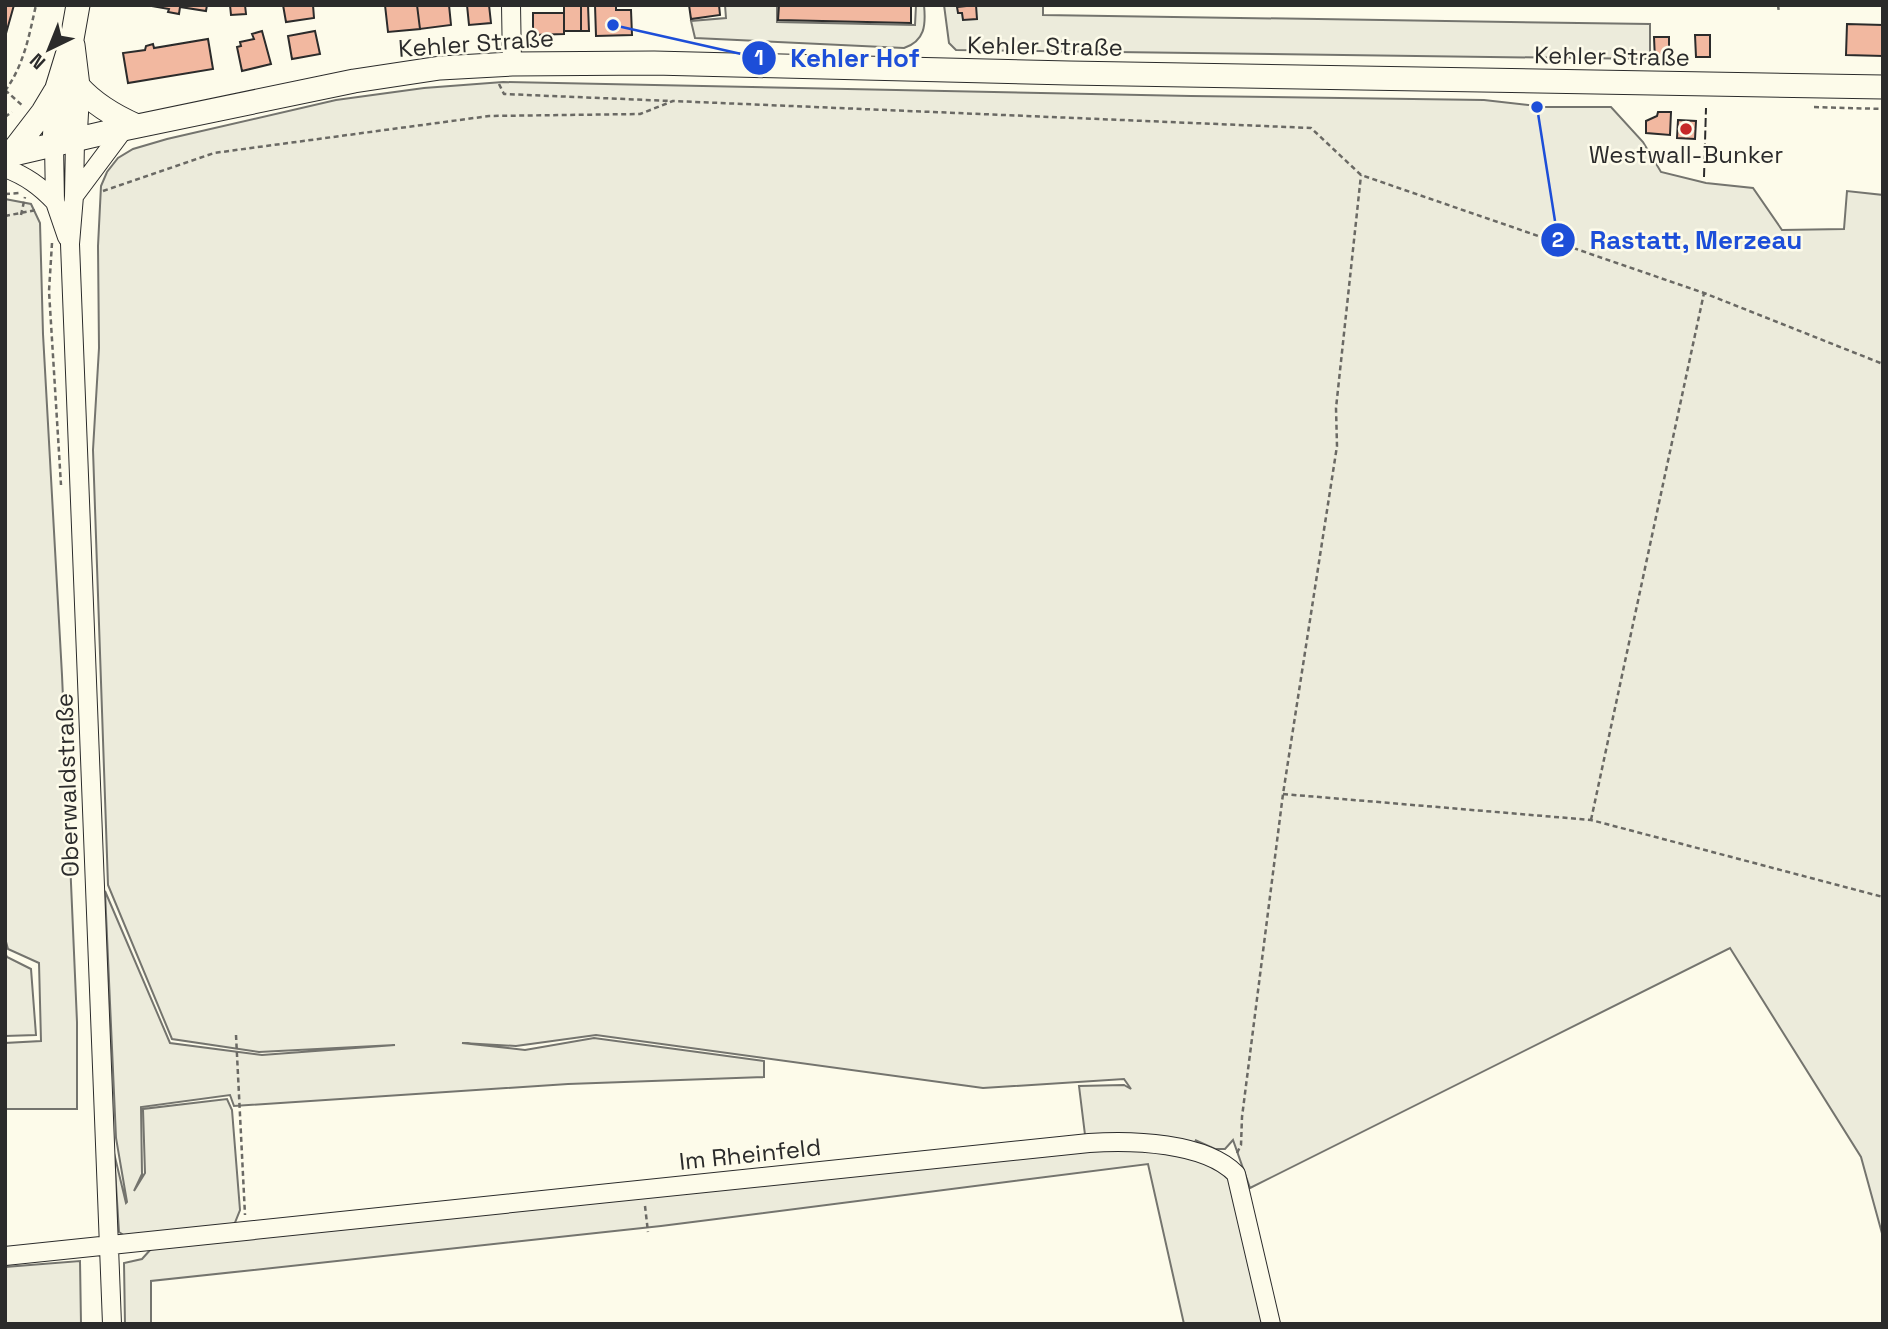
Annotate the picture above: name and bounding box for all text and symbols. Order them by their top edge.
north arrow [14,14,84,84]
street label: Kehler Straße [397,22,555,64]
street label: Kehler Straße [967,29,1123,63]
callout: Kehler Hof [741,34,934,81]
street label: Kehler Straße [1534,39,1690,73]
text: Kehler Hof [790,41,920,75]
text: 1 [754,44,764,71]
text: N [25,48,51,75]
marker: Westwall-Bunker [1678,121,1694,137]
place label: Westwall-Bunker [1589,139,1783,170]
callout: Rastatt, Merzeau [1540,216,1817,263]
text: Rastatt, Merzeau [1590,223,1802,257]
text: 2 [1552,226,1564,253]
street label: Oberwaldstraße [48,692,86,878]
street label: Im Rheinfeld [677,1131,823,1177]

